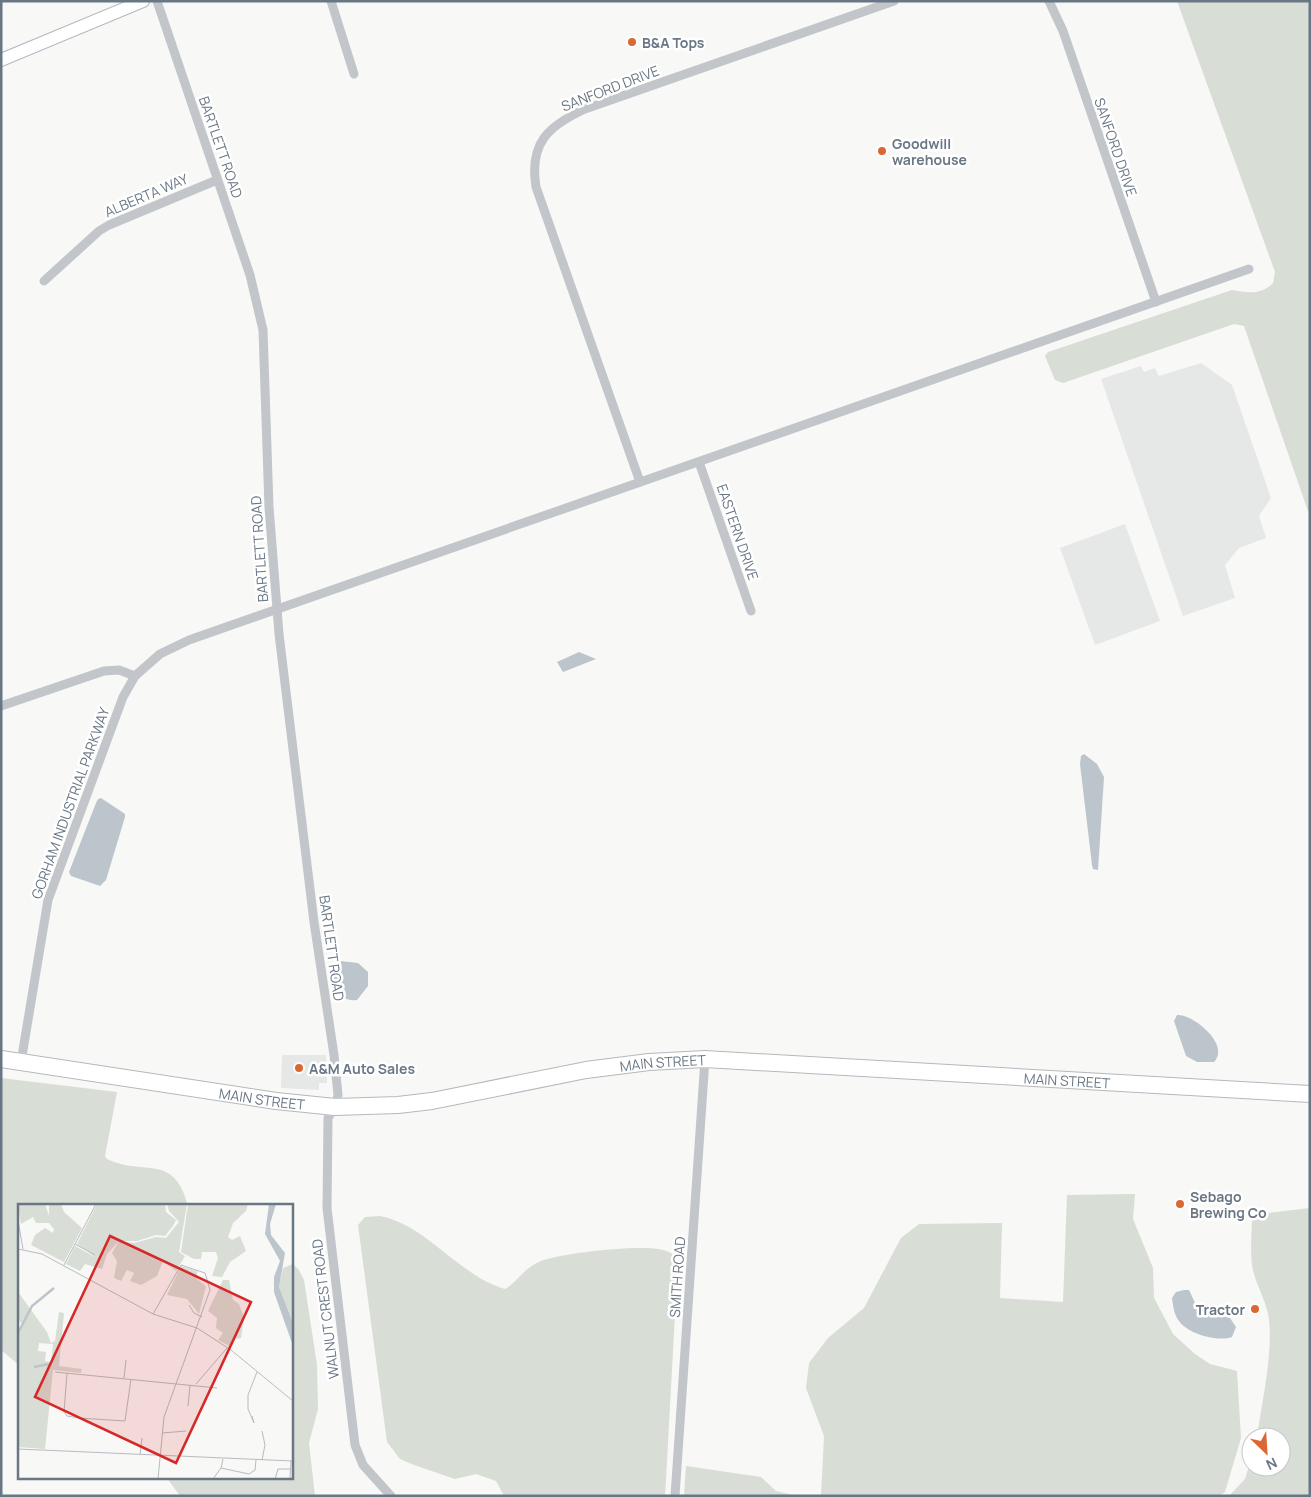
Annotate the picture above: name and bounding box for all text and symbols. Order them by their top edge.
place label: B&A Tops [642,33,705,52]
marker: B&A Tops [626,36,638,48]
street label: SANFORD DRIVE [558,61,662,115]
street label: BARTLETT ROAD [195,93,247,201]
street label: SANFORD DRIVE [1090,95,1142,199]
place label: Goodwill warehouse [892,134,967,169]
marker: Goodwill warehouse [876,145,888,157]
street label: ALBERTA WAY [101,169,191,221]
street label: EASTERN DRIVE [713,481,763,583]
street label: BARTLETT ROAD [246,495,272,603]
street label: GORHAM INDUSTRIAL PARKWAY [26,704,114,901]
street label: BARTLETT ROAD [315,894,349,1002]
street label: MAIN STREET [618,1049,707,1075]
place label: A&M Auto Sales [309,1059,415,1078]
marker: A&M Auto Sales [293,1062,305,1074]
street label: MAIN STREET [1023,1068,1111,1092]
street label: MAIN STREET [218,1083,307,1113]
place label: Sebago Brewing Co [1190,1187,1267,1222]
marker: Sebago Brewing Co [1174,1198,1186,1210]
inset map [18,1204,292,1480]
street label: SMITH ROAD [665,1236,689,1318]
street label: WALNUT CREST ROAD [307,1238,343,1380]
place label: Tractor [1196,1300,1245,1319]
marker: Tractor [1249,1303,1261,1315]
north arrow [1241,1427,1291,1477]
text: N [1263,1453,1280,1475]

